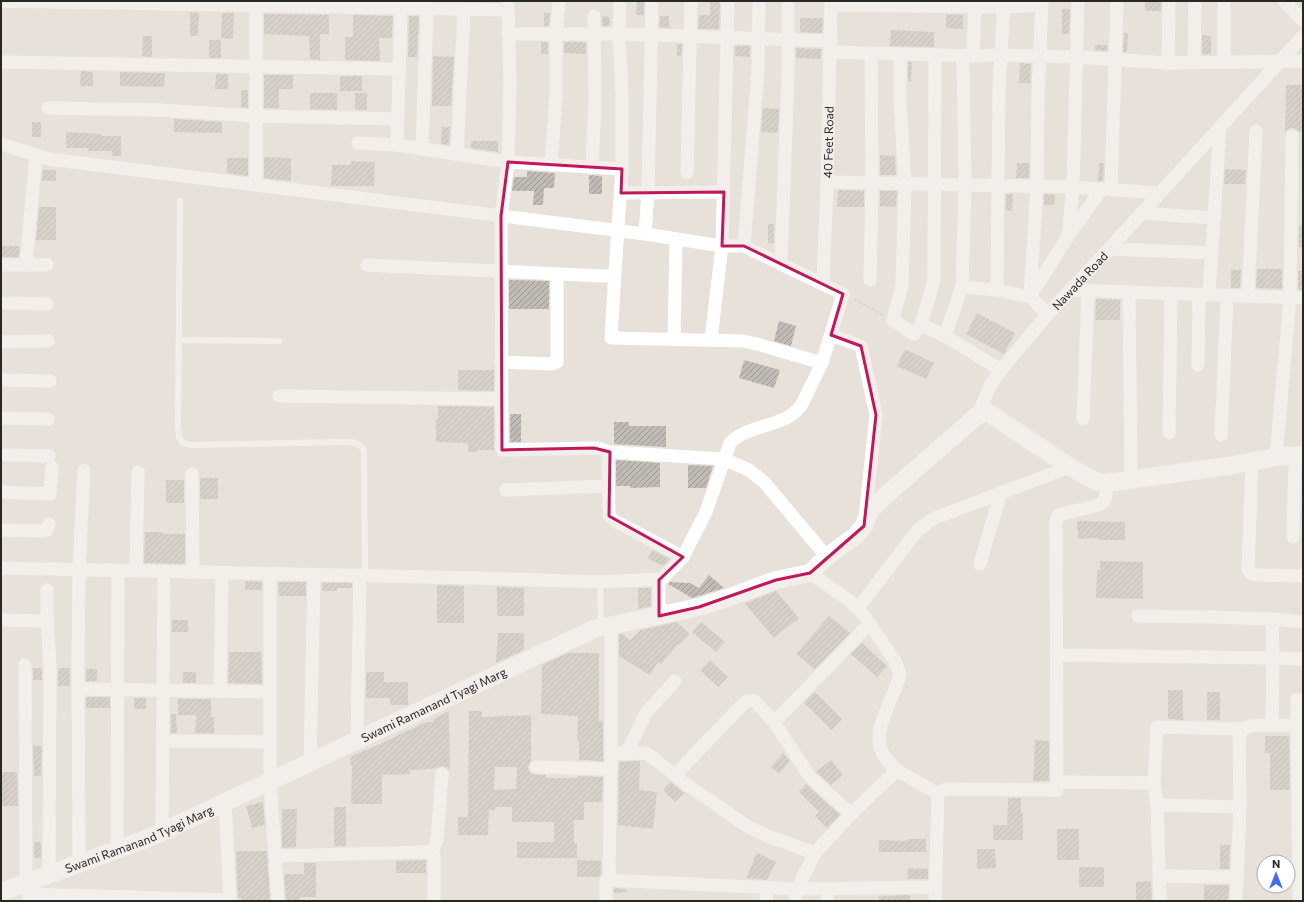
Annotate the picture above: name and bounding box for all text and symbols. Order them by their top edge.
street label: 40 Feet Road [820,106,836,178]
street label: Nawada Road [1049,248,1110,312]
street label: Swami Ramanand Tyagi Marg [359,664,509,744]
street label: Swami Ramanand Tyagi Marg [63,802,216,875]
north arrow [1256,854,1296,894]
text: N [1272,857,1280,870]

